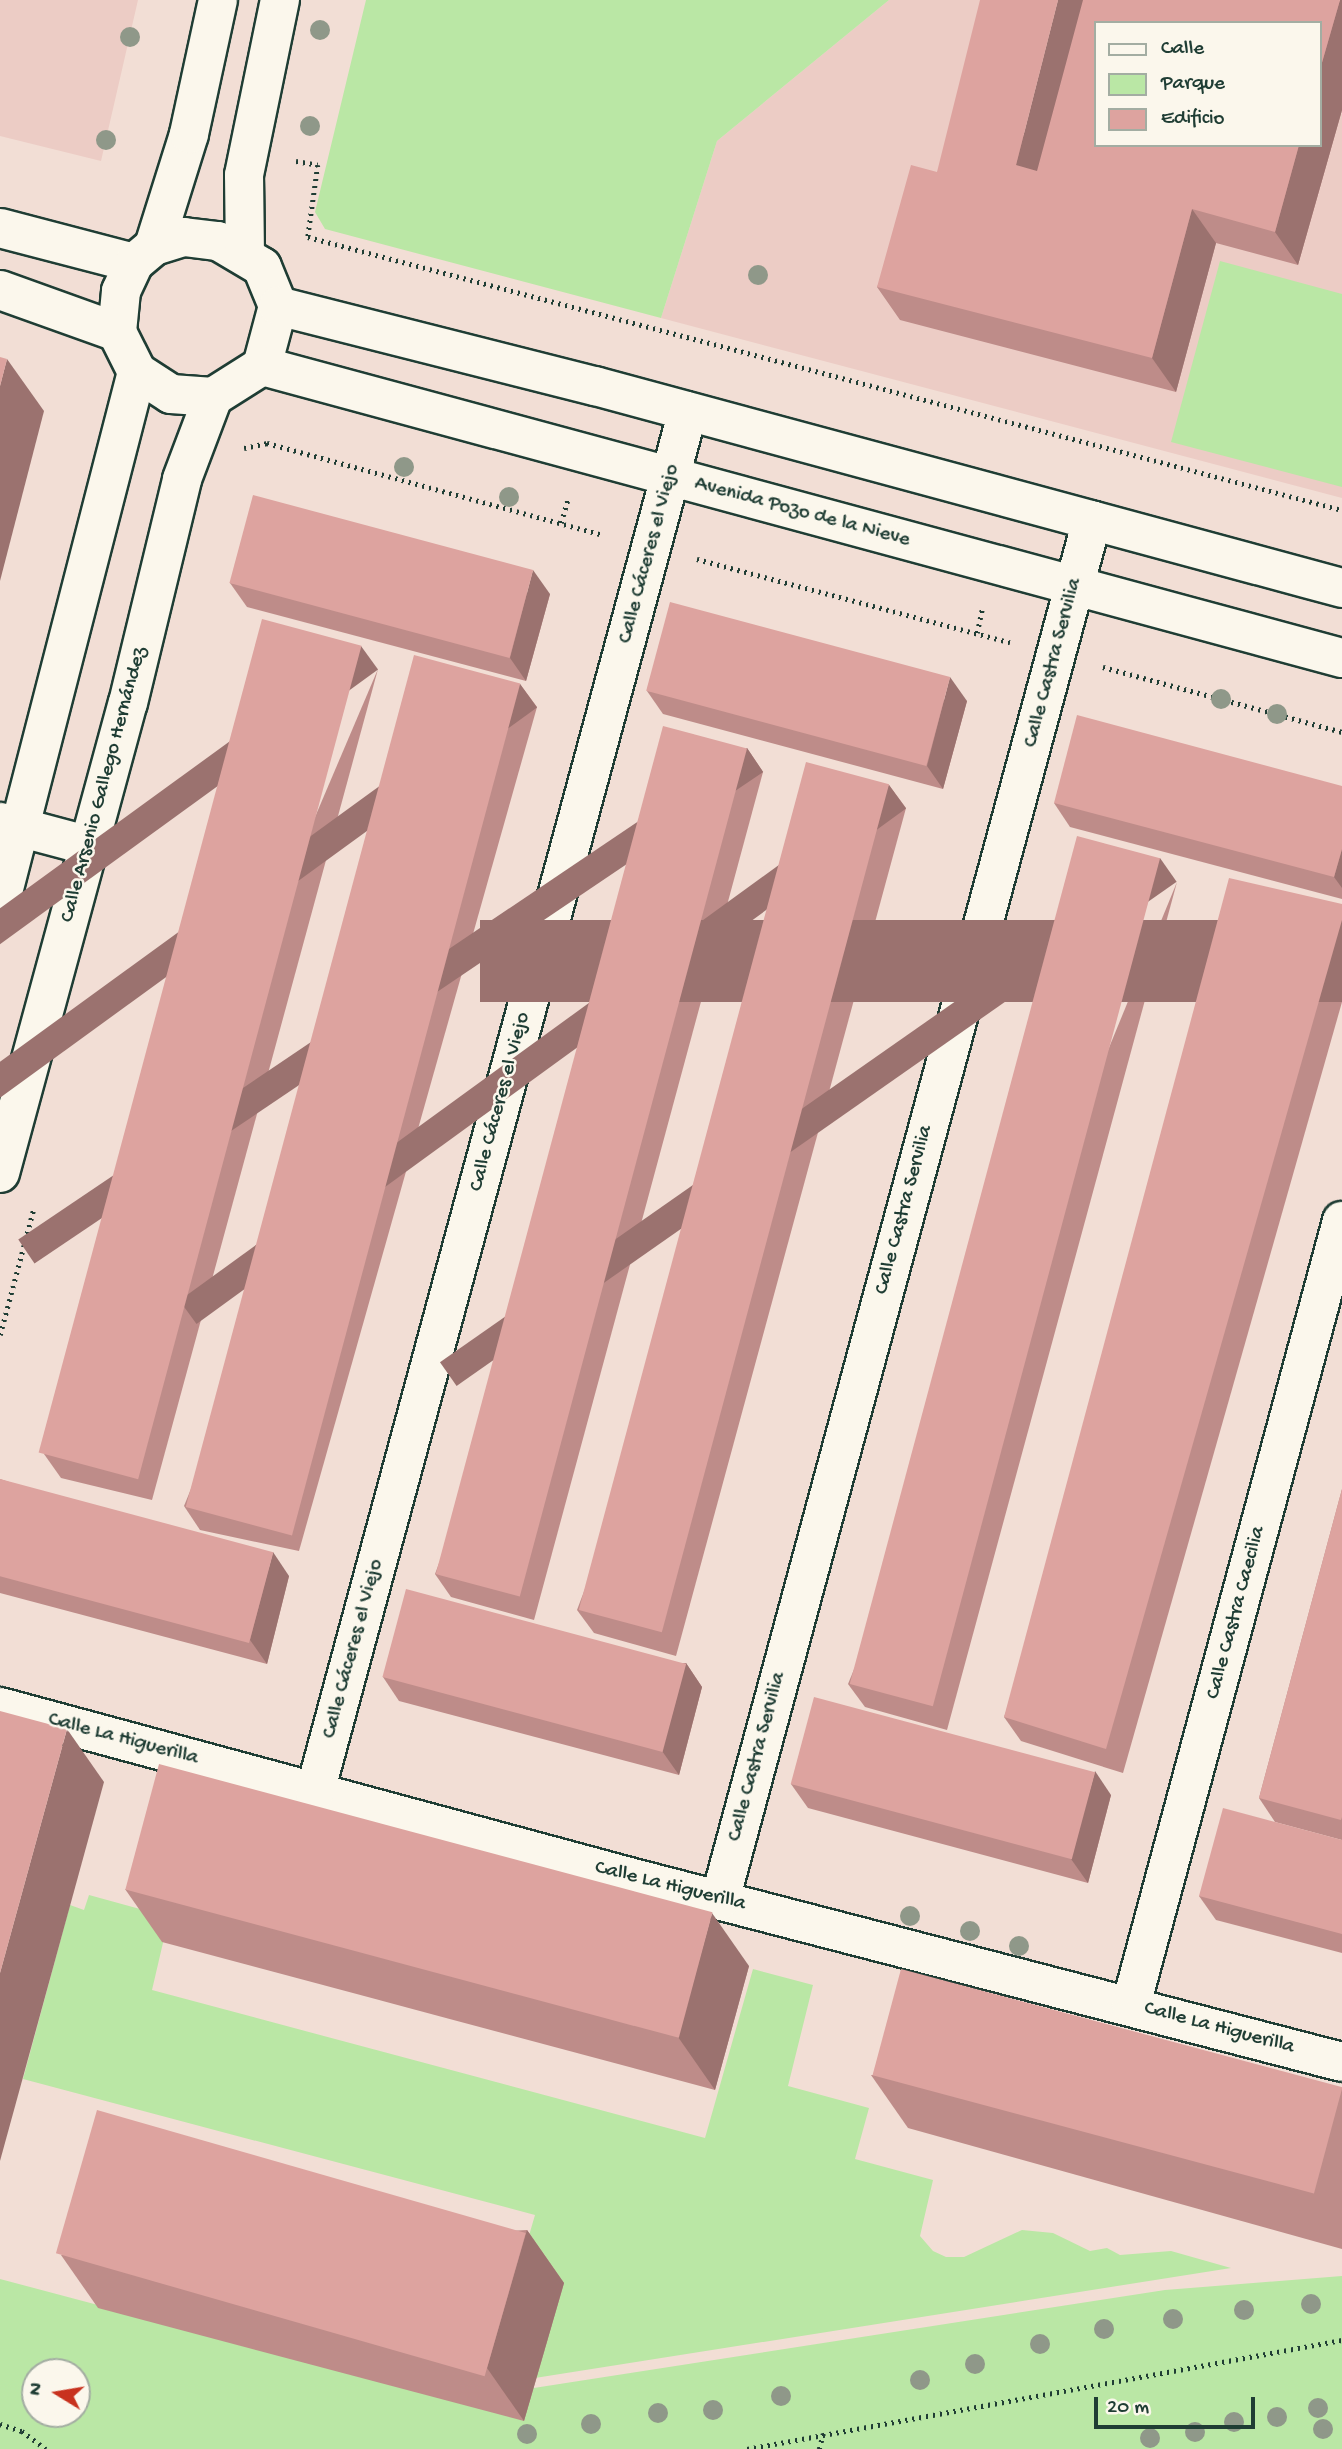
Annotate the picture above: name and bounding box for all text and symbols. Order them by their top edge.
legend [1094,21,1321,147]
text: Calle [1161,37,1204,62]
text: Parque [1161,72,1225,97]
text: Edificio [1161,107,1225,132]
street label: Calle Cáceres el Viejo [614,462,686,646]
street label: Avenida Pozo de la Nieve [691,472,913,554]
street label: Calle Castra Servilia [1019,576,1089,750]
street label: Calle Arsenio Gallego Hernández [56,645,154,925]
street label: Calle Cáceres el Viejo [465,1010,537,1194]
street label: Calle Castra Servilia [870,1123,940,1297]
street label: Calle Castra Caecilia [1202,1524,1272,1702]
street label: Calle Cáceres el Viejo [318,1557,390,1741]
street label: Calle Castra Servilia [723,1670,793,1844]
street label: Calle La Higuerilla [45,1708,201,1772]
street label: Calle La Higuerilla [592,1856,748,1918]
street label: Calle La Higuerilla [1141,1997,1297,2061]
north arrow [21,2358,91,2428]
text: N [24,2381,49,2398]
scale bar [1097,2382,1258,2426]
text: 20 m [1107,2396,1149,2421]

